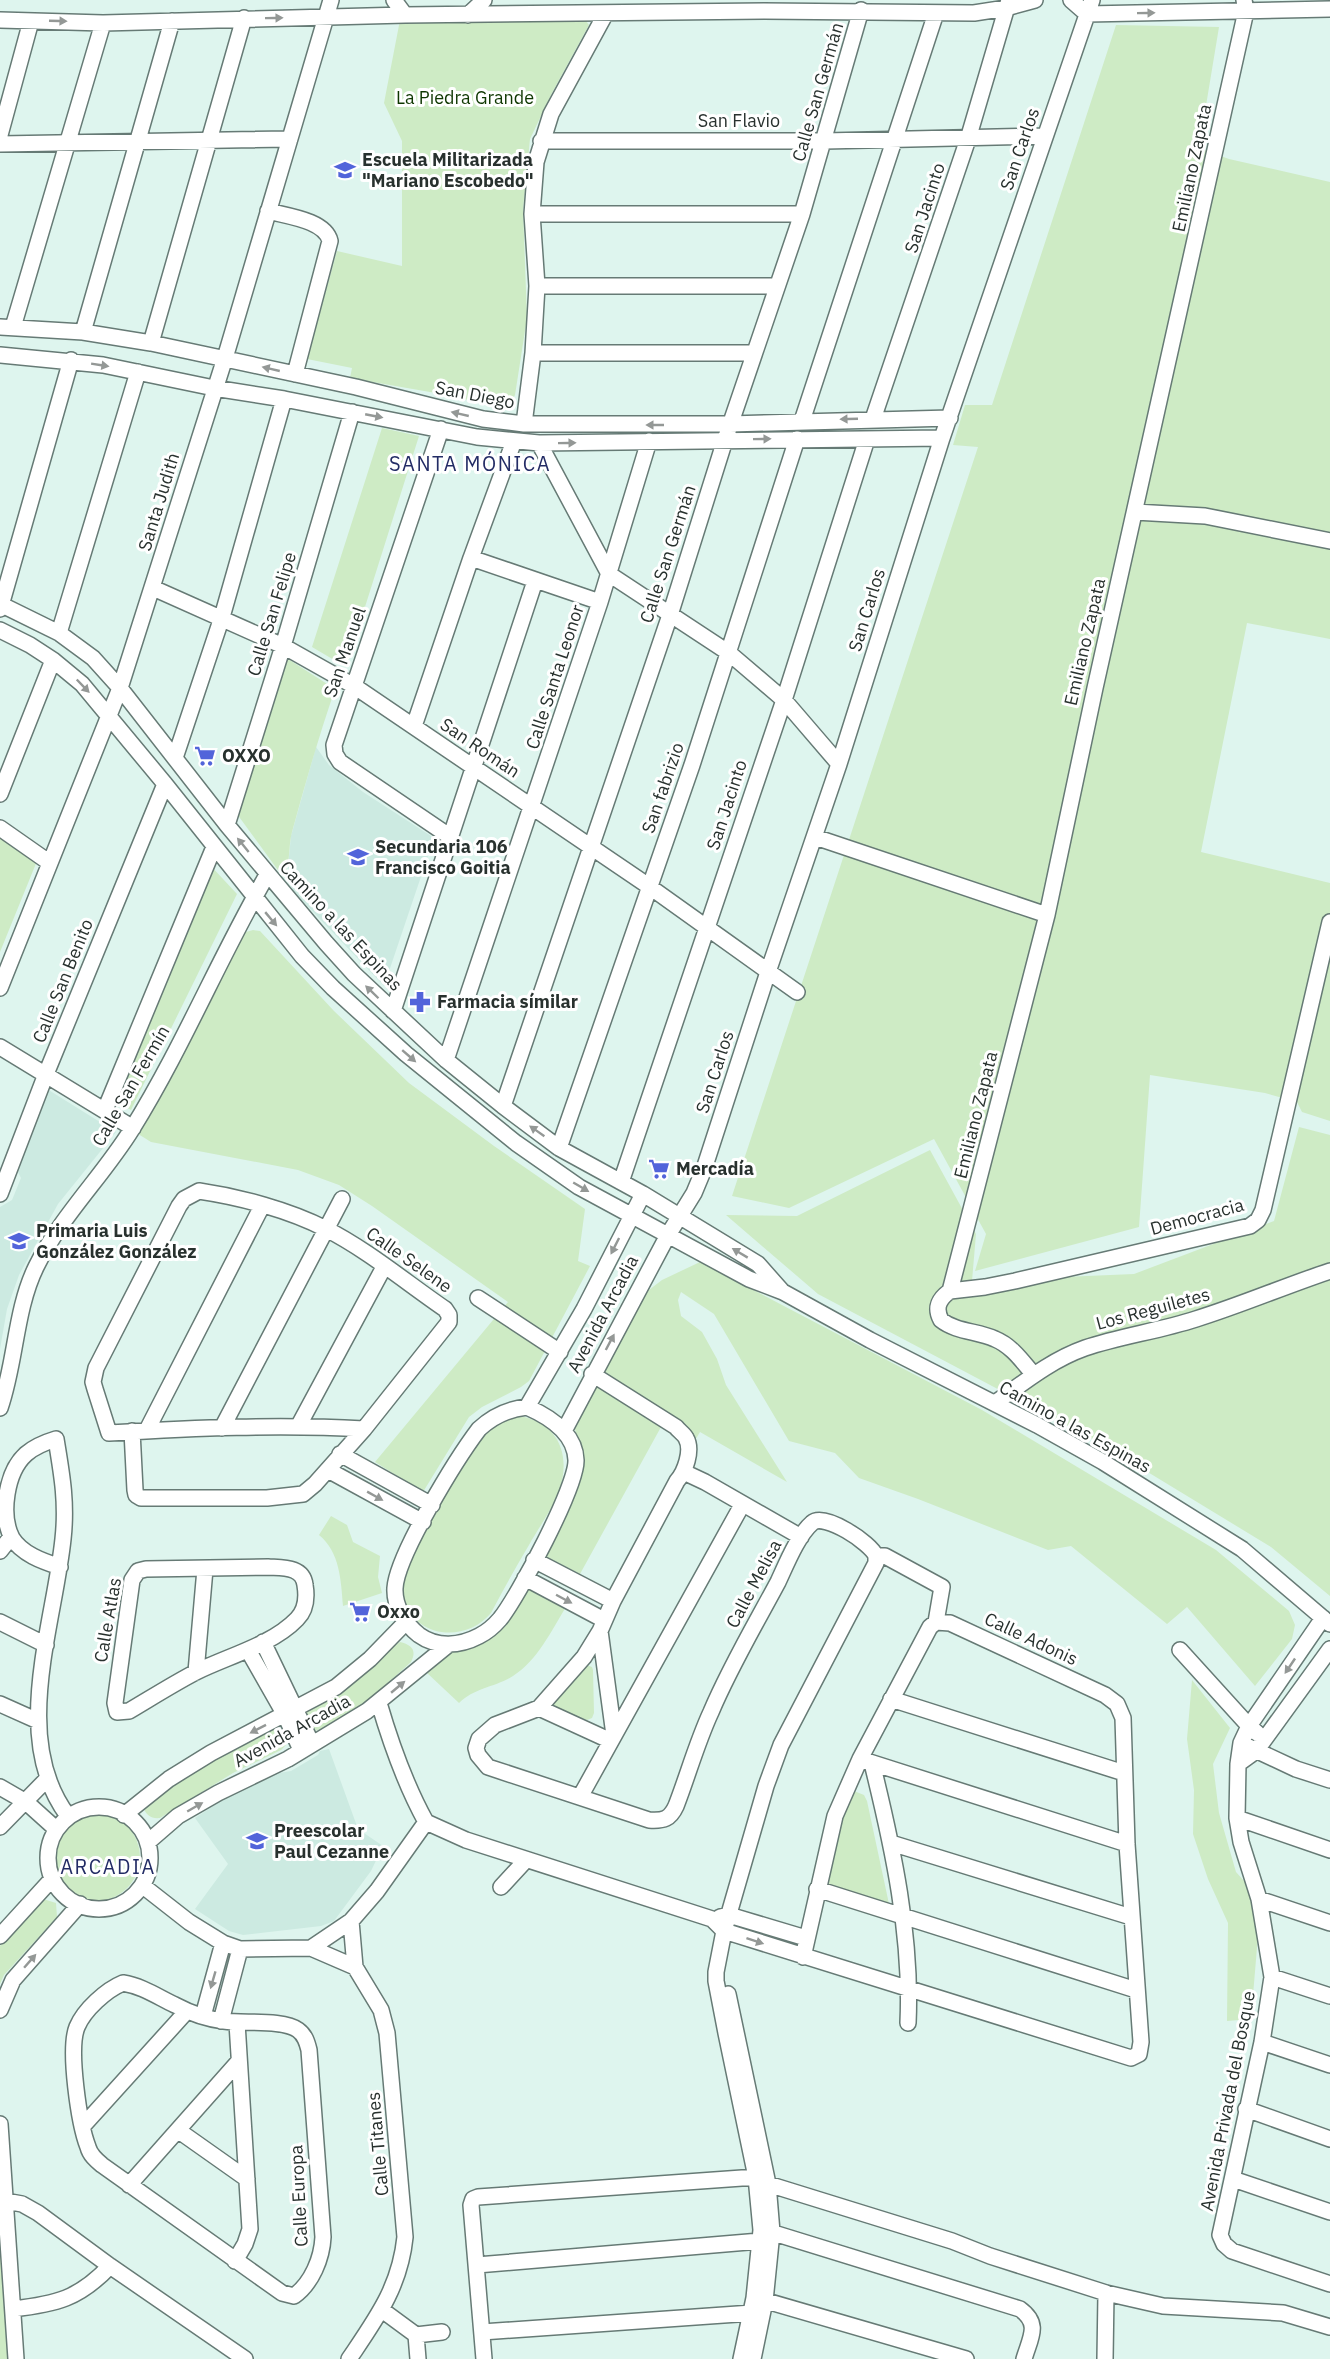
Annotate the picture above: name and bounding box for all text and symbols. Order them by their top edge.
one-way arrow [1136,8,1155,18]
one-way arrow [265,13,284,22]
one-way arrow [49,17,68,26]
street label: Calle San Germán [787,20,848,164]
park label: La Piedra Grande [396,86,534,109]
street label: Emiliano Zapata [1167,101,1216,234]
street label: San Carlos [995,105,1044,193]
street label: San Flavio [698,109,780,132]
place label: Escuela Militarizada "Mariano Escobedo" [362,148,534,192]
school or university icon: Escuela Militarizada "Mariano Escobedo" [333,158,357,182]
street label: San Jacinto [899,160,950,256]
one-way arrow [91,360,110,369]
one-way arrow [262,363,280,373]
street label: San Diego [433,376,517,413]
one-way arrow [451,408,470,418]
one-way arrow [365,412,384,421]
one-way arrow [840,415,859,424]
one-way arrow [645,420,664,429]
one-way arrow [752,435,771,444]
one-way arrow [557,438,576,447]
street label: Santa Judith [133,450,184,554]
district label: SANTA MÓNICA [389,450,551,477]
street label: Calle San Germán [634,482,701,626]
street label: Calle San Felipe [242,549,301,679]
street label: San Carlos [843,566,890,654]
street label: Emiliano Zapata [1059,575,1110,708]
street label: Calle Santa Leonor [520,601,589,752]
street label: San Manuel [318,604,371,700]
one-way arrow [75,678,89,692]
street label: San Román [436,712,525,783]
street label: San fabrizio [636,739,689,836]
supermarket icon: OXXO [193,744,217,768]
place label: OXXO [222,744,271,767]
street label: San Jacinto [701,757,752,853]
place label: Secundaria 106 Francisco Goitia [375,835,511,879]
one-way arrow [238,838,250,853]
school or university icon: Secundaria 106 Francisco Goitia [346,845,370,869]
street label: Camino a las Espinas [275,856,408,996]
one-way arrow [265,911,278,927]
street label: Calle San Benito [27,915,98,1046]
one-way arrow [366,985,380,999]
pharmacy icon: Farmacia símilar [408,990,432,1014]
place label: Farmacia símilar [437,990,578,1013]
street label: Calle San Fermín [87,1021,174,1150]
street label: San Carlos [690,1028,739,1116]
one-way arrow [402,1049,417,1063]
street label: Emiliano Zapata [949,1049,1003,1181]
one-way arrow [529,1125,545,1137]
supermarket icon: Mercadía [647,1157,671,1181]
place label: Mercadía [676,1157,754,1180]
one-way arrow [573,1182,590,1192]
street label: Democracia [1147,1193,1247,1240]
place label: Primaria Luis González González [36,1219,197,1263]
street label: Calle Selene [362,1222,457,1298]
school or university icon: Primaria Luis González González [7,1229,31,1253]
one-way arrow [611,1237,620,1254]
one-way arrow [731,1248,748,1258]
street label: Avenida Arcadia [562,1251,643,1377]
street label: Los Reguiletes [1093,1282,1212,1335]
one-way arrow [605,1333,615,1350]
street label: Camino a las Espinas [995,1375,1155,1478]
one-way arrow [367,1491,384,1501]
street label: Calle Melisa [721,1535,787,1632]
street label: Calle Atlas [89,1576,126,1664]
one-way arrow [556,1594,573,1604]
supermarket icon: Oxxo [348,1600,372,1624]
place label: Oxxo [377,1600,420,1623]
street label: Calle Adonis [981,1607,1081,1670]
one-way arrow [1285,1658,1296,1674]
one-way arrow [390,1680,406,1693]
street label: Avenida Arcadia [229,1689,355,1772]
one-way arrow [249,1724,266,1734]
one-way arrow [187,1801,203,1812]
place label: Preescolar Paul Cezanne [274,1819,389,1863]
school or university icon: Preescolar Paul Cezanne [245,1829,269,1853]
district label: ARCADIA [60,1853,156,1880]
one-way arrow [746,1937,764,1946]
one-way arrow [23,1953,37,1968]
one-way arrow [208,1971,217,1989]
street label: Avenida Privada del Bosque [1195,1989,1260,2213]
street label: Calle Titanes [362,2091,394,2197]
street label: Calle Europa [284,2144,313,2248]

